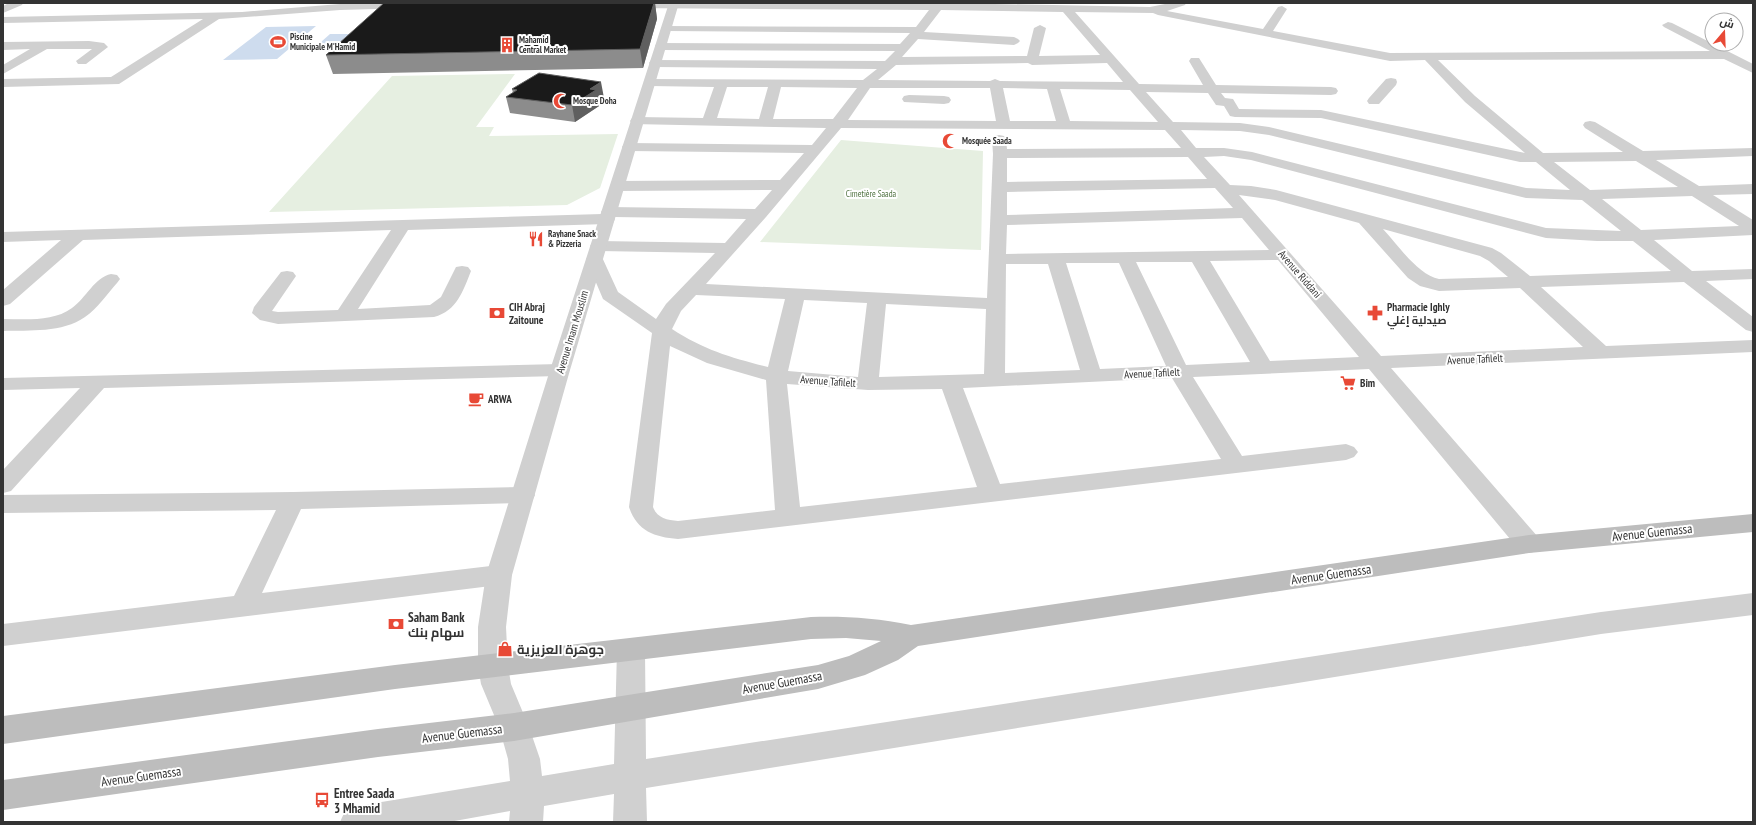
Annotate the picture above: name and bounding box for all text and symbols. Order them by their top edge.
north arrow [1704,12,1744,52]
text: ش [1718,14,1736,31]
place label: Piscine Municipale M'Hamid [290,31,355,52]
sports icon: Piscine Municipale M'Hamid [269,33,287,51]
place label: Mahamid Central Market [519,34,567,55]
building icon: Mahamid Central Market [498,36,516,54]
mosque icon: Mosque Doha [552,92,570,110]
place label: Mosque Doha [573,95,617,106]
mosque icon: Mosquée Saada [941,132,959,150]
place label: Mosquée Saada [962,135,1012,146]
park label: Cimetière Saada [846,188,897,199]
place label: Rayhane Snack & Pizzeria [548,228,596,249]
restaurant icon: Rayhane Snack & Pizzeria [527,230,545,248]
street label: Avenue Riddani [1275,247,1325,301]
street label: Avenue Imam Mouslim [553,289,591,375]
place label: CIH Abraj Zaitoune [509,300,546,327]
place label: Pharmacie Ighly صيدلية إغلي [1387,300,1450,330]
bank icon: CIH Abraj Zaitoune [488,304,506,322]
pharmacy icon: Pharmacie Ighly صيدلية إغلي [1366,304,1384,322]
street label: Avenue Tafilelt [1447,351,1503,367]
street label: Avenue Tafilelt [1124,365,1180,381]
street label: Avenue Tafilelt [800,372,856,390]
supermarket icon: Bim [1339,374,1357,392]
place label: Bim [1360,376,1375,390]
cafe icon: ARWA [467,390,485,408]
place label: ARWA [487,392,512,406]
street label: Avenue Guemassa [1611,520,1693,545]
street label: Avenue Guemassa [1290,560,1372,589]
place label: Saham Bank سهام بنك [408,609,465,642]
bank icon: Saham Bank سهام بنك [387,615,405,633]
shop icon: جوهرة العزيزية [496,640,514,658]
place label: جوهرة العزيزية [517,641,604,658]
street label: Avenue Guemassa [741,667,823,698]
street label: Avenue Guemassa [421,720,503,747]
street label: Avenue Guemassa [100,762,182,791]
place label: Entree Saada 3 Mhamid [334,785,394,817]
bus stop icon: Entree Saada 3 Mhamid [313,791,331,809]

